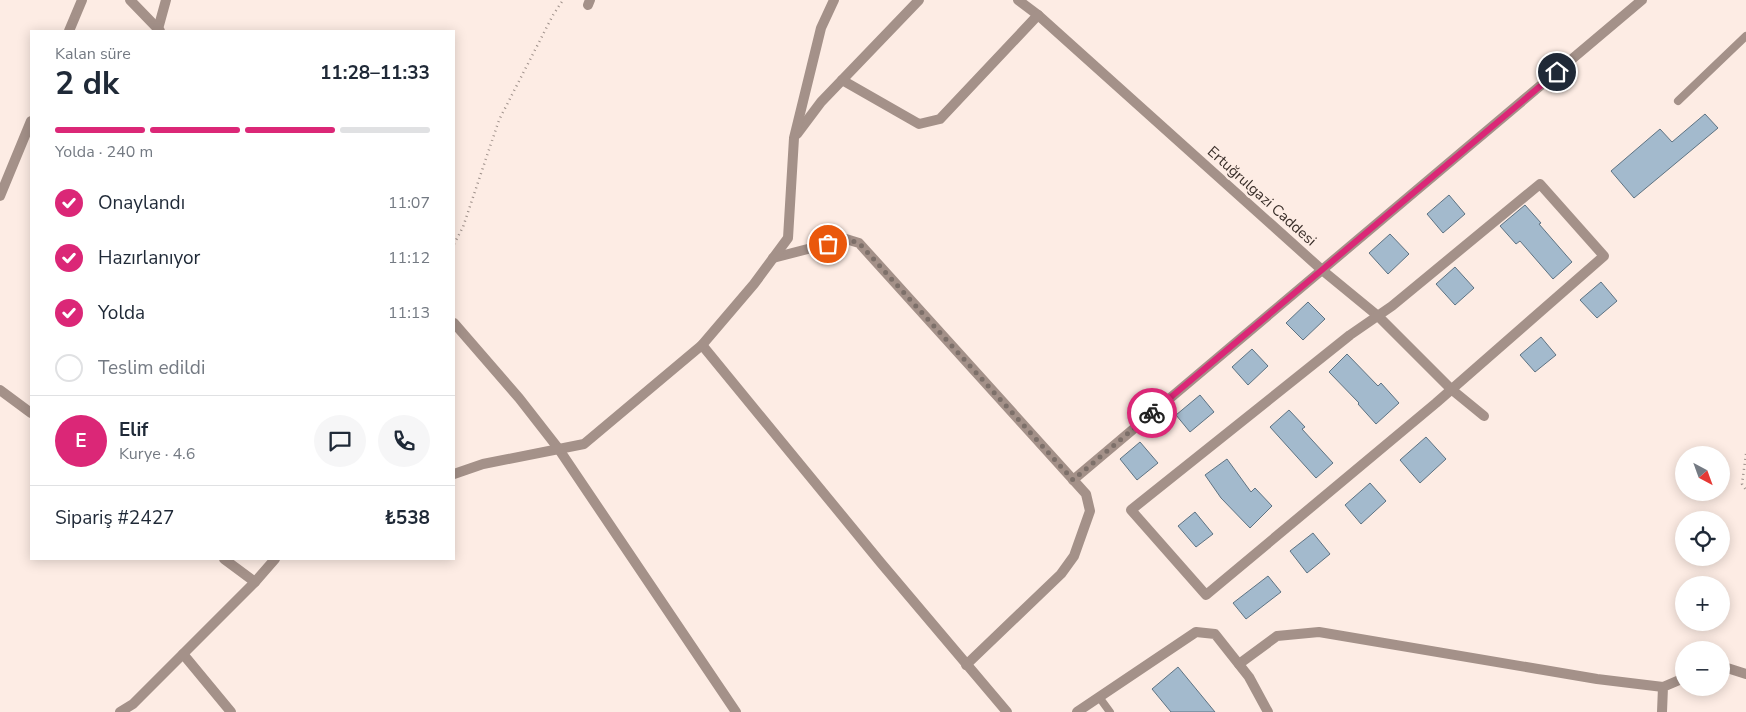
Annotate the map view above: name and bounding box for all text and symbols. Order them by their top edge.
text: Kalan süre [55,43,131,65]
pin [1536,51,1578,93]
icon: home [1543,58,1571,86]
text: 11:28–11:33 [320,60,430,86]
text: 2 dk [55,62,119,105]
text: Yolda · 240 m [55,141,153,163]
street label: Ertuğrulgazi Caddesi [1203,142,1321,250]
icon: check [55,189,83,217]
text: Onaylandı [98,190,185,216]
text: 11:07 [388,192,430,214]
pin [807,223,849,265]
icon: bag [814,230,842,258]
icon: check [55,244,83,272]
text: Hazırlanıyor [98,245,200,271]
text: 11:12 [388,247,430,269]
icon: check [55,299,83,327]
text: Yolda [98,300,145,326]
text: 11:13 [388,302,430,324]
text: Teslim edildi [98,355,205,381]
courier [1127,388,1177,438]
icon: bike [1138,399,1166,427]
button: chat [314,415,366,467]
button: phone [378,415,430,467]
text: Elif [119,417,148,443]
text: E [75,428,87,454]
text: Kurye · 4.6 [119,443,195,465]
north arrow [1675,446,1730,501]
map controls [1675,446,1730,696]
text: Sipariş #2427 [55,505,174,531]
text: ₺538 [384,505,430,531]
button: locate [1675,511,1730,566]
button: + [1675,576,1730,631]
button: − [1675,641,1730,696]

